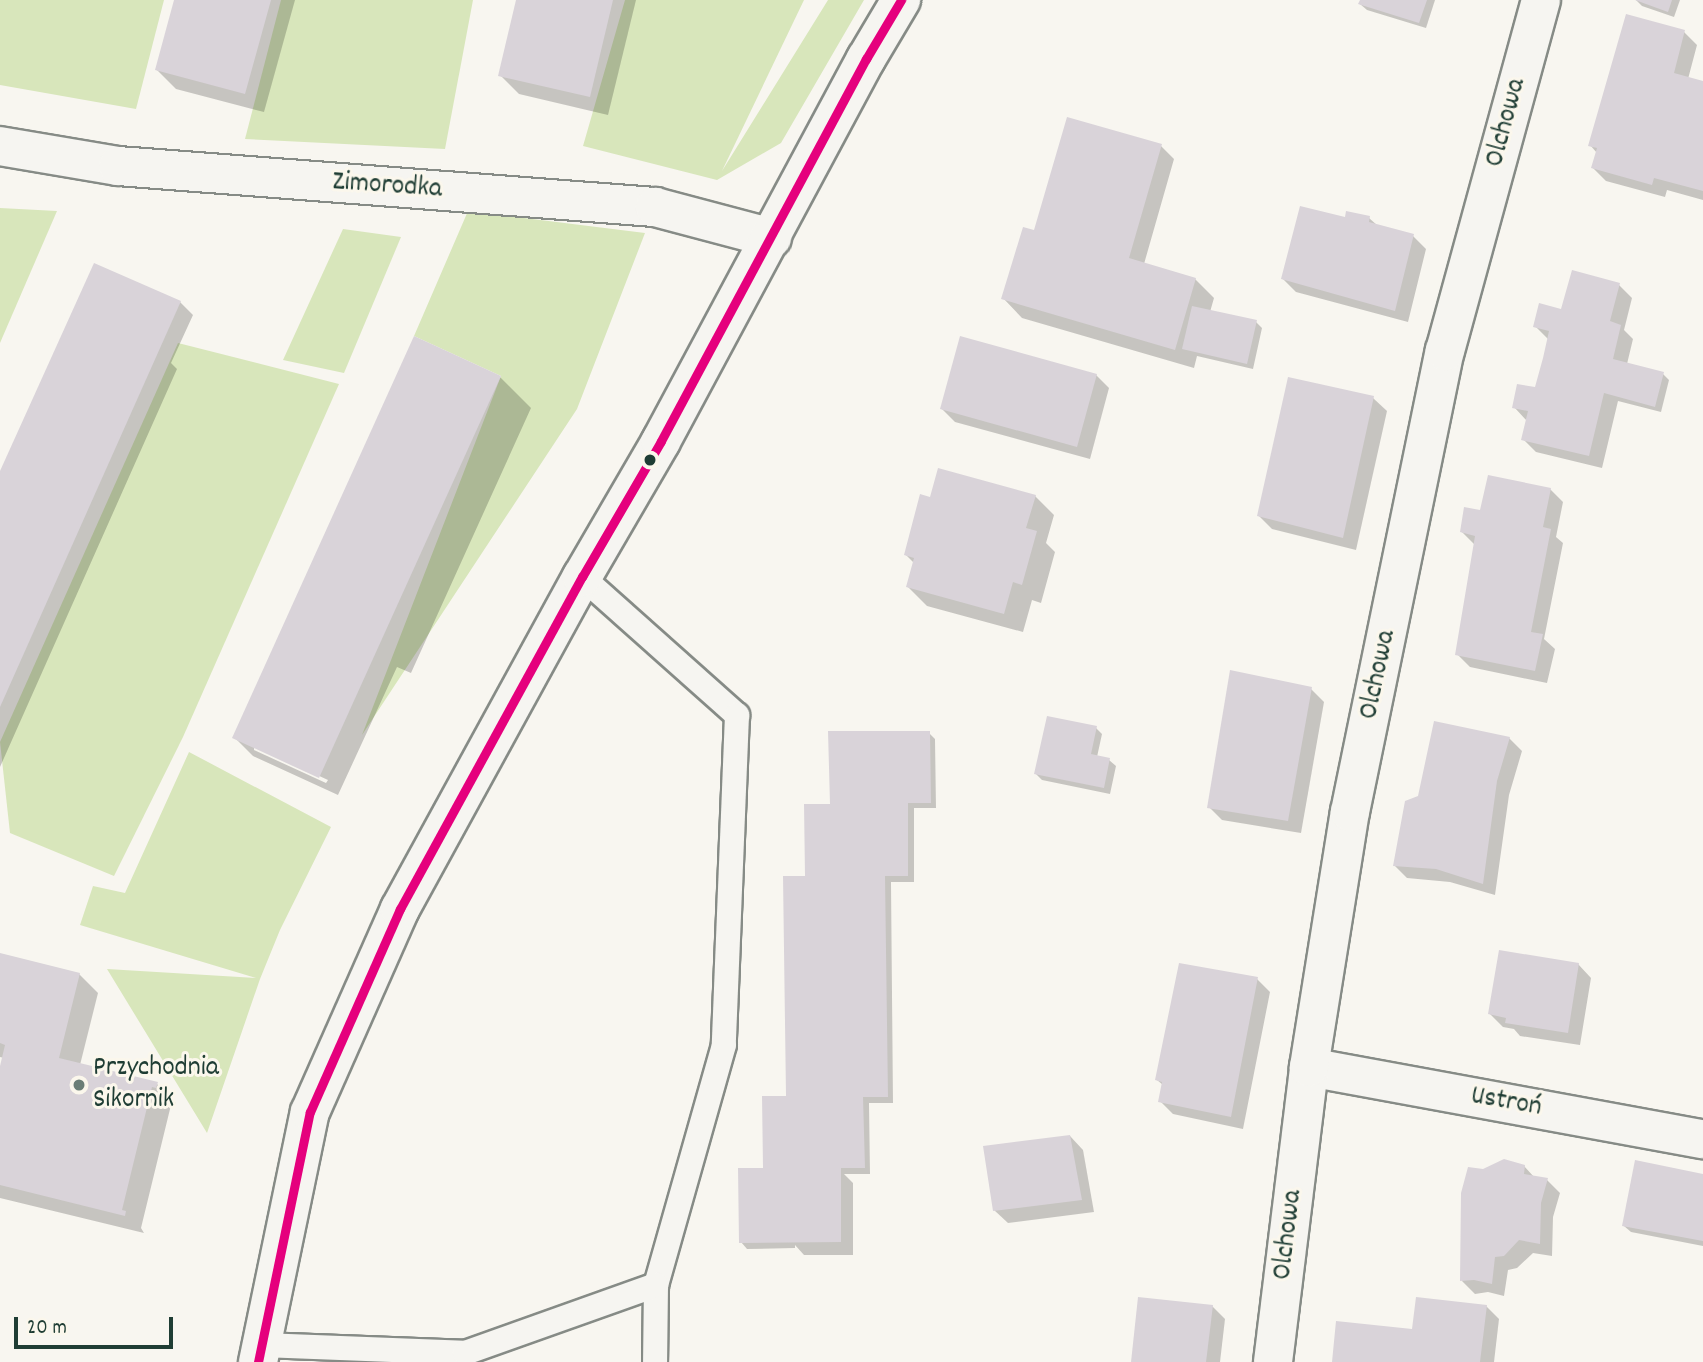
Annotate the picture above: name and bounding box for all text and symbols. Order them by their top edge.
street label: Olchowa [1479,75,1535,171]
street label: Zimorodka [331,166,443,208]
unlabelled marker [643,453,657,467]
street label: Olchowa [1353,627,1405,723]
place label: Przychodnia Sikornik [93,1052,219,1118]
marker: Przychodnia Sikornik [71,1077,87,1093]
street label: Ustroń [1468,1080,1544,1126]
street label: Olchowa [1267,1188,1311,1282]
scale bar [18,1302,177,1346]
text: 20 m [27,1314,67,1344]

